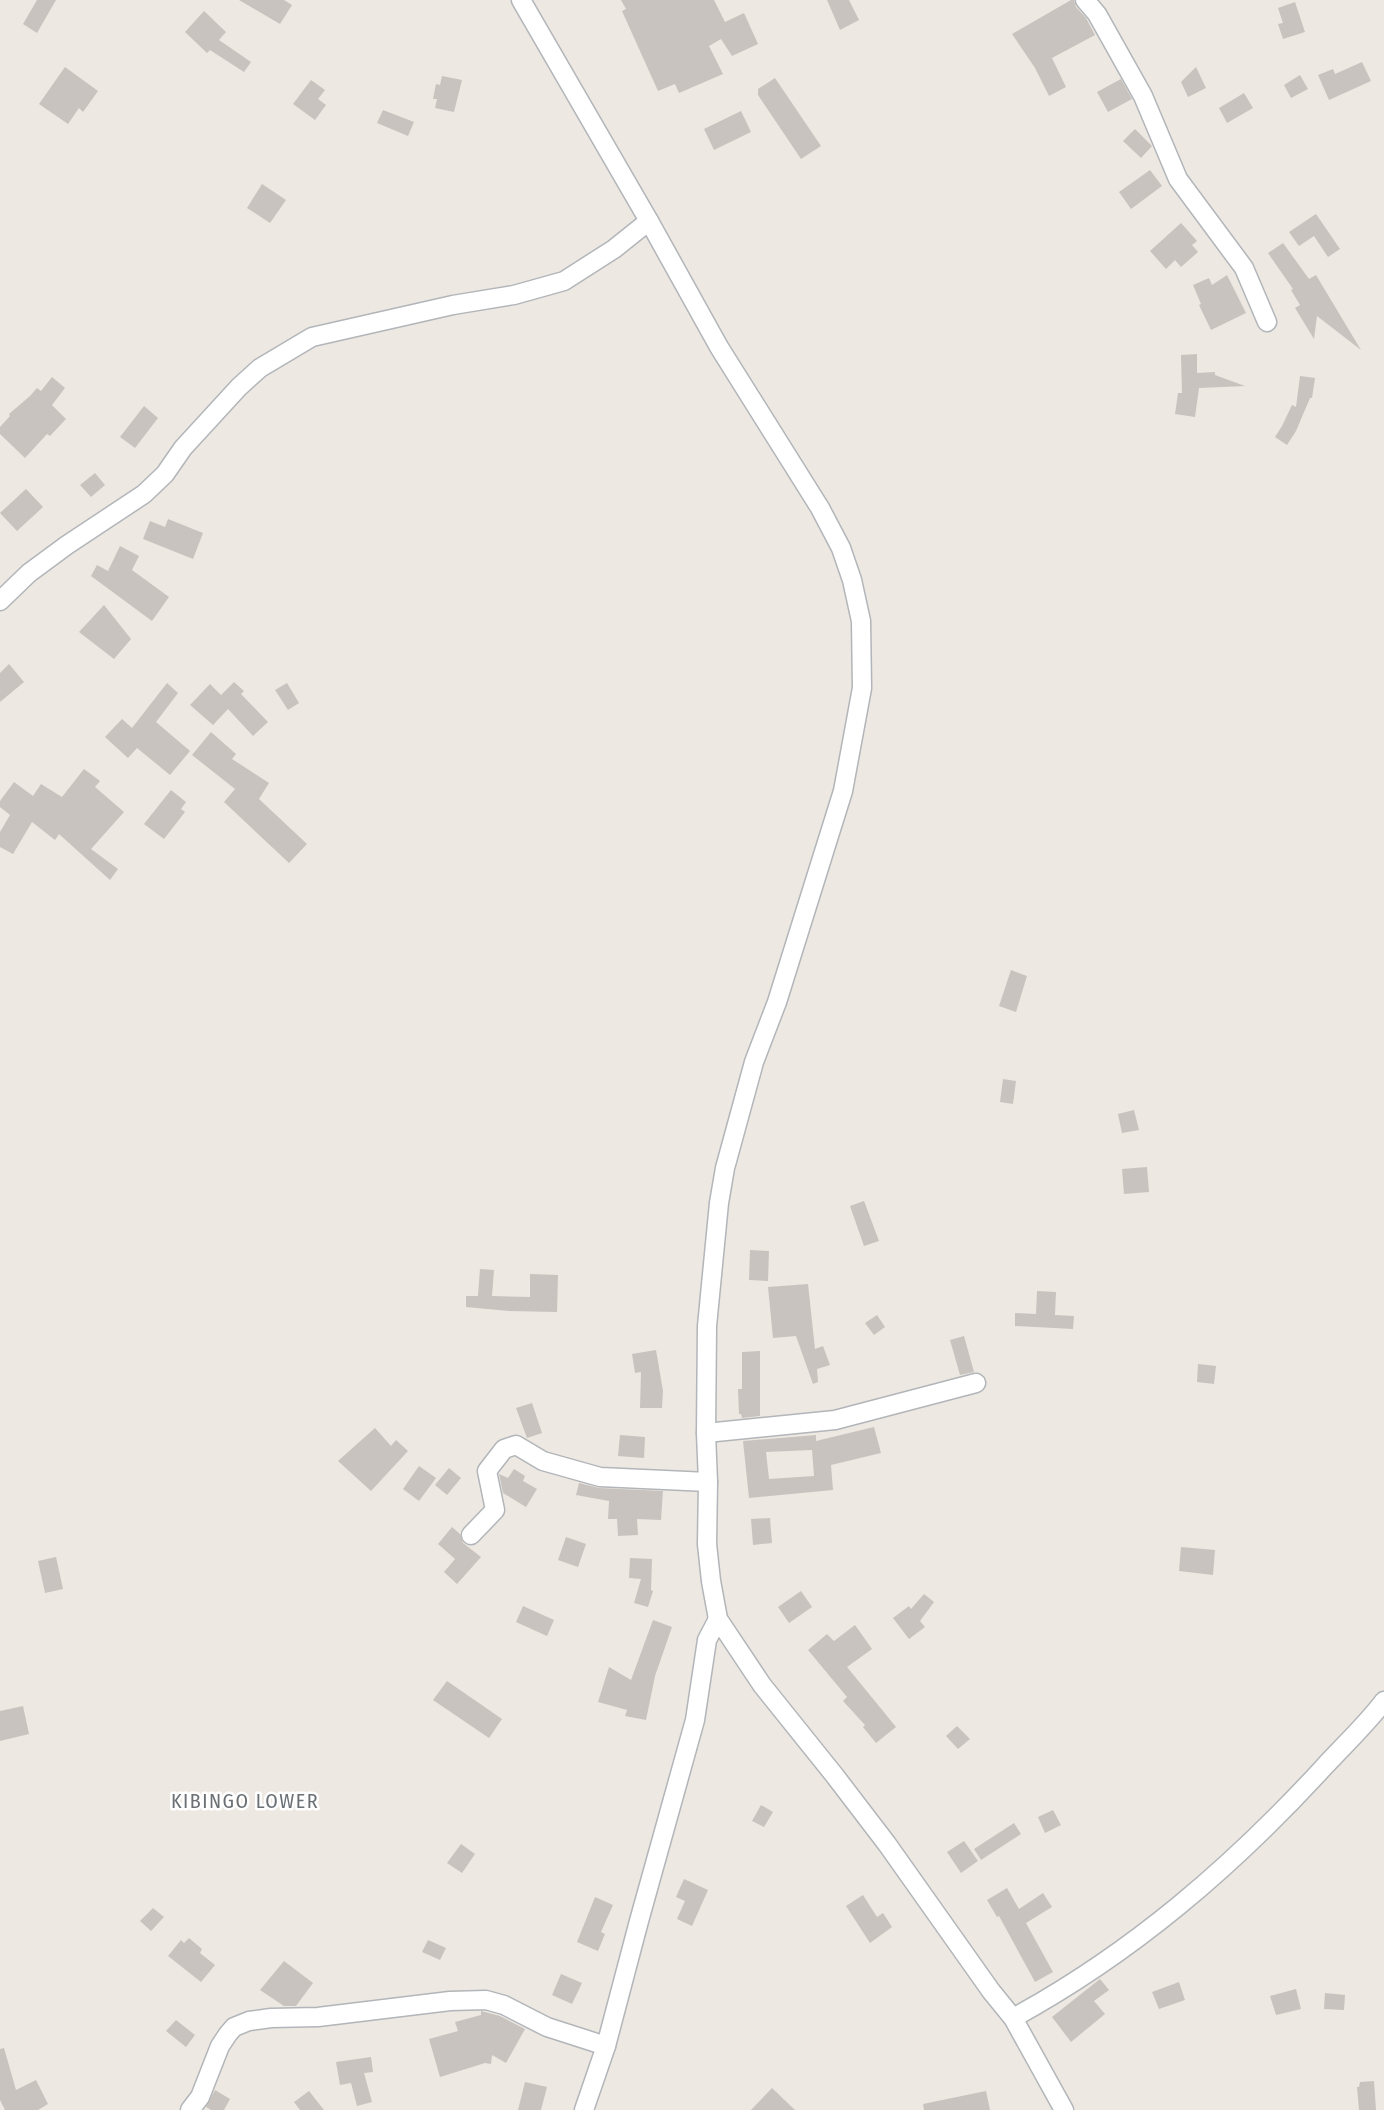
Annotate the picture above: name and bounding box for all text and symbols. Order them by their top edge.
district label: KIBINGO LOWER [171,1789,319,1813]

